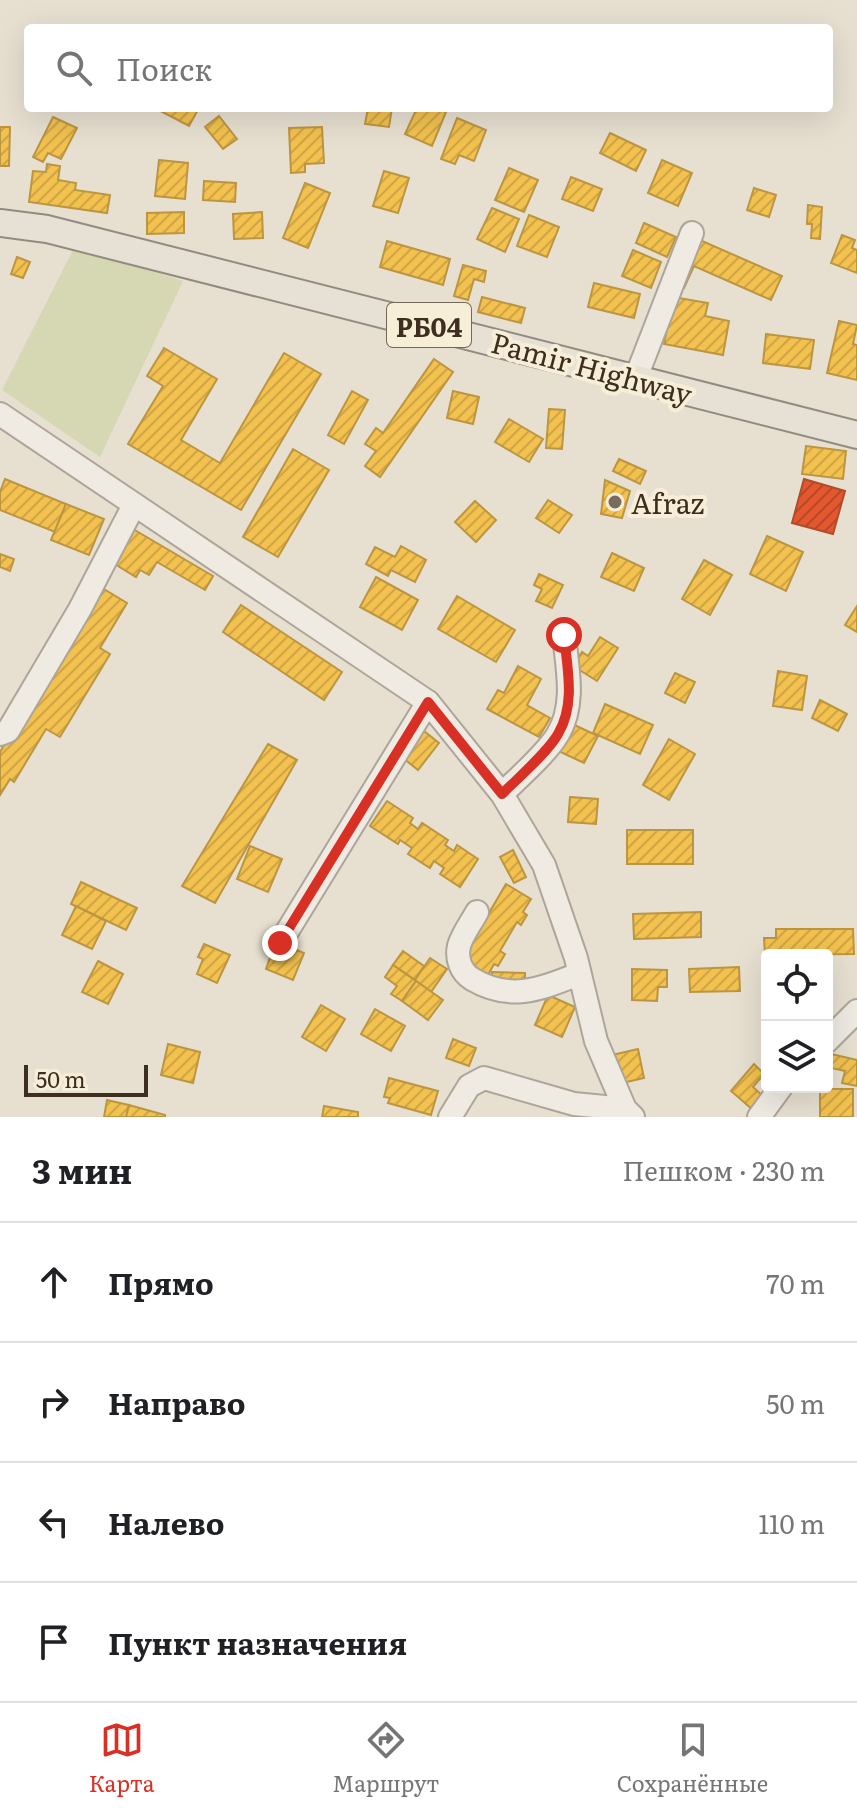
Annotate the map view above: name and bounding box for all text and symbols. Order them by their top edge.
search box [24,24,833,112]
icon: search [52,46,96,90]
text: Поиск [116,46,212,90]
road number: РБ04 [387,303,471,347]
street label: Pamir Highway [487,320,698,414]
place label: Afraz [631,481,704,523]
marker: Afraz [606,493,624,511]
route start [546,617,582,653]
route end [262,925,298,961]
map controls [761,949,833,1093]
button: locate [761,949,833,1021]
button: layers [761,1021,833,1093]
scale bar [24,1061,148,1097]
text: 50 m [36,1062,86,1095]
text: 3 мин [32,1144,132,1194]
text: Пешком · 230 m [623,1150,825,1189]
icon: ahead [32,1260,76,1304]
text: Прямо [108,1260,214,1304]
text: 70 m [766,1263,825,1302]
icon: right [32,1380,76,1424]
text: Направо [108,1380,246,1424]
text: 50 m [766,1383,825,1422]
icon: left [32,1500,76,1544]
text: Налево [108,1500,224,1544]
text: 110 m [758,1503,825,1542]
icon: arrive [32,1620,76,1664]
text: Пункт назначения [108,1620,407,1664]
tab: Карта [89,1718,155,1799]
tab: Маршрут [332,1718,439,1799]
tab: Сохранённые [617,1718,768,1799]

